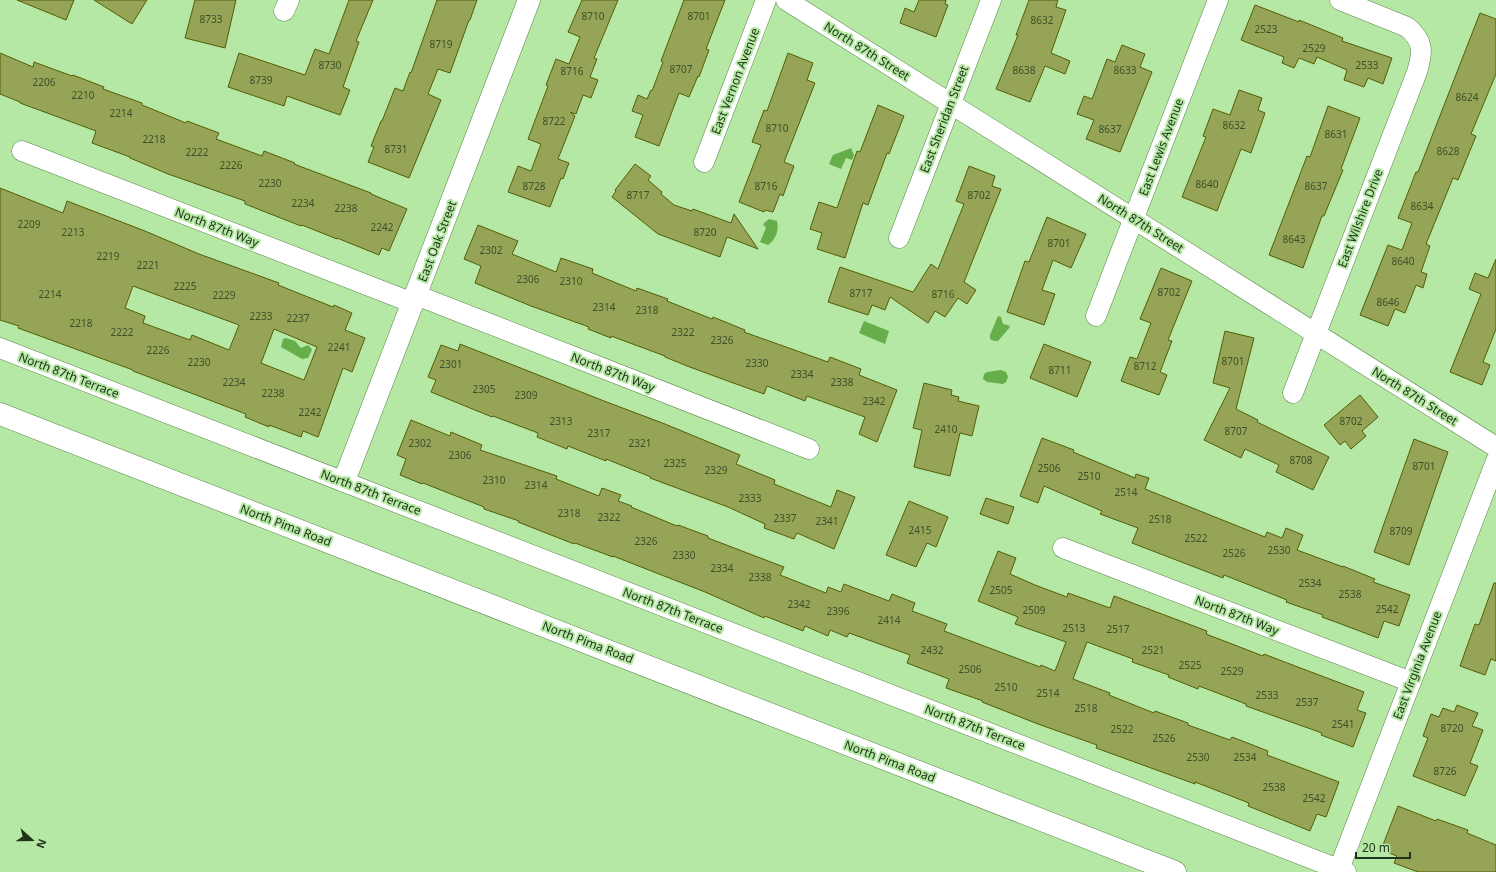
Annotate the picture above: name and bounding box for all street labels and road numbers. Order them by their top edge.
street label: North 87th Street [821,18,914,85]
street label: East Vernon Avenue [707,25,763,137]
street label: East Sheridan Street [916,62,973,175]
street label: East Lewis Avenue [1135,96,1187,198]
street label: East Wilshire Drive [1333,166,1387,270]
street label: North 87th Street [1095,190,1188,257]
street label: East Oak Street [414,197,461,284]
street label: North 87th Way [173,203,262,251]
street label: North 87th Terrace [16,348,122,402]
street label: North 87th Way [569,348,658,396]
street label: North 87th Street [1369,363,1462,430]
street label: North 87th Terrace [318,465,424,519]
street label: North Pima Road [238,500,334,550]
street label: North 87th Terrace [620,583,726,637]
street label: North 87th Way [1193,591,1282,639]
street label: East Virginia Avenue [1389,608,1446,722]
street label: North Pima Road [540,617,636,667]
street label: North 87th Terrace [922,700,1028,754]
street label: North Pima Road [842,736,938,786]

